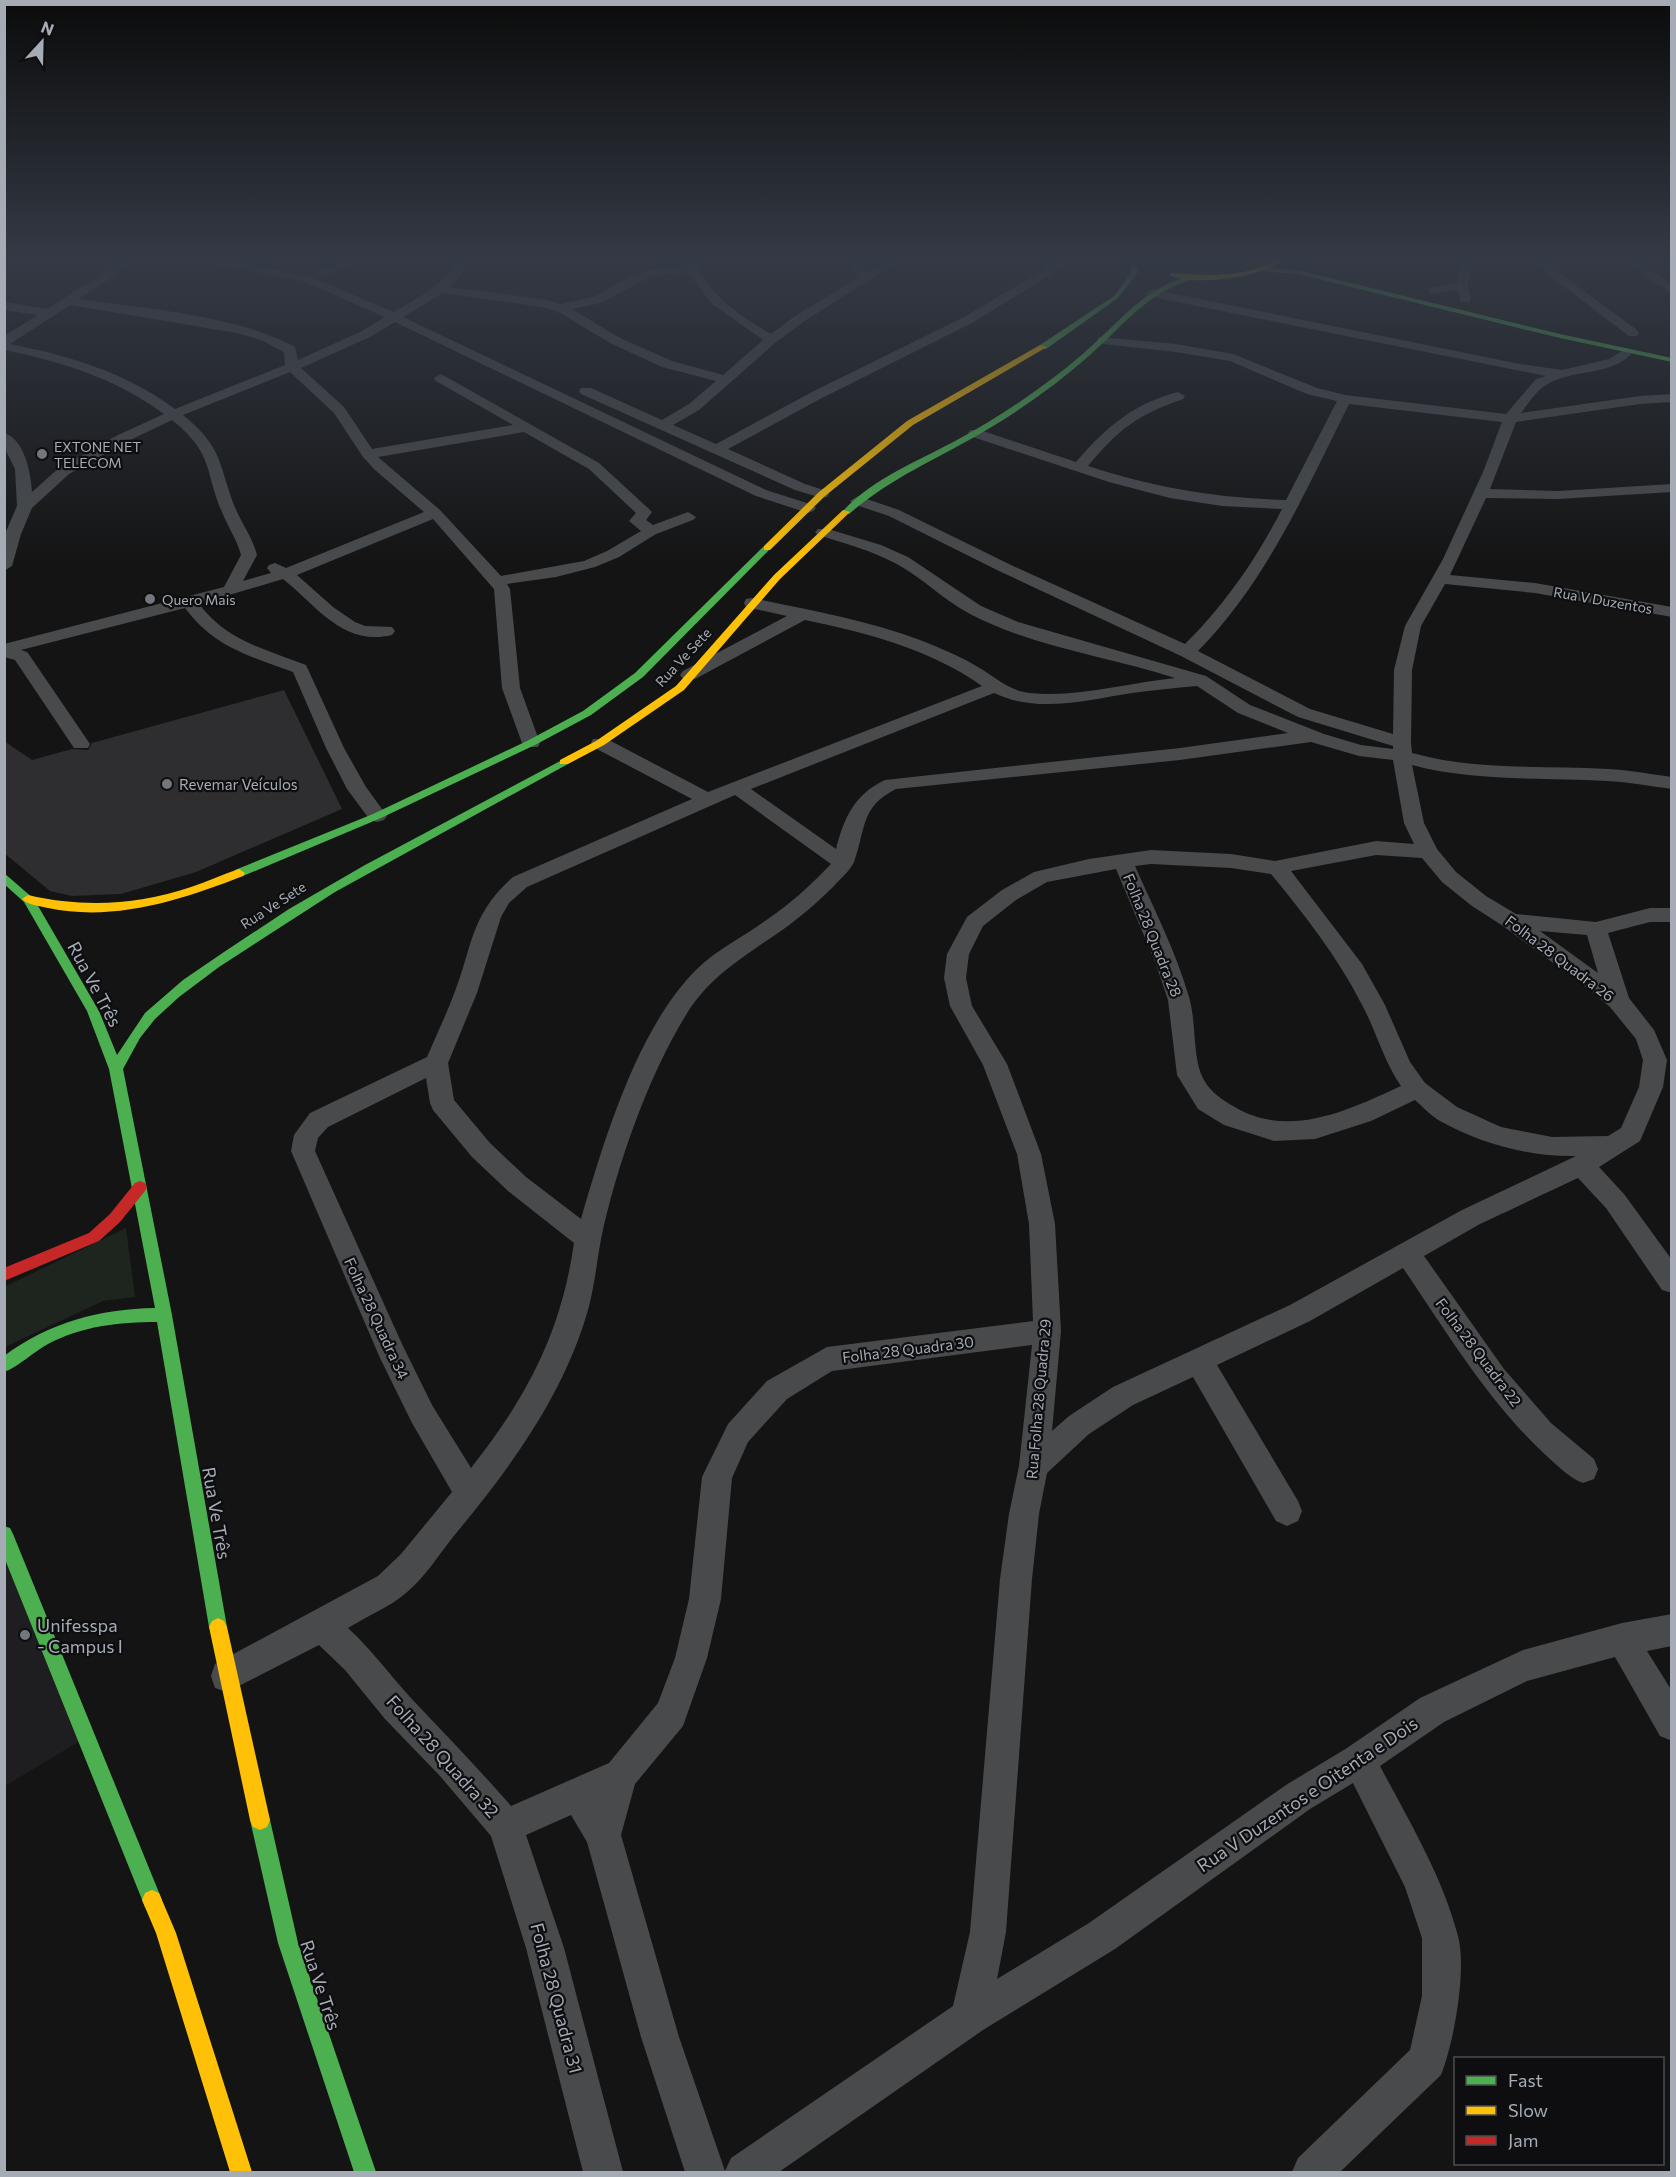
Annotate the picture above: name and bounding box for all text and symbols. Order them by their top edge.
north arrow [12,12,72,72]
text: N [39,17,57,39]
place label: EXTONE NET TELECOM [54,438,141,471]
marker: EXTONE NET TELECOM [35,447,49,461]
street label: Rua V Duzentos [1552,583,1654,617]
place label: Quero Mais [162,591,236,608]
marker: Quero Mais [143,592,157,606]
street label: Rua Ve Sete [651,624,715,690]
place label: Revemar Veículos [179,775,298,793]
marker: Revemar Veículos [160,777,174,791]
street label: Folha 28 Quadra 28 [1120,871,1186,999]
street label: Rua Ve Sete [237,878,309,932]
street label: Folha 28 Quadra 26 [1502,911,1618,1005]
street label: Rua Ve Três [63,938,127,1030]
street label: Folha 28 Quadra 34 [341,1254,413,1382]
street label: Folha 28 Quadra 22 [1432,1294,1526,1410]
street label: Rua Folha 28 Quadra 29 [1022,1318,1054,1480]
street label: Folha 28 Quadra 30 [841,1332,975,1366]
street label: Rua Ve Três [198,1465,236,1561]
place label: Unifesspa - Campus I [37,1614,123,1657]
marker: Unifesspa - Campus I [18,1628,32,1642]
street label: Folha 28 Quadra 32 [382,1690,504,1822]
street label: Rua V Duzentos e Oitenta e Dois [1192,1712,1422,1876]
street label: Folha 28 Quadra 31 [526,1920,588,2076]
street label: Rua Ve Três [296,1937,346,2033]
legend [1454,2057,1664,2165]
text: Fast [1508,2069,1543,2091]
text: Slow [1508,2099,1548,2121]
text: Jam [1508,2129,1538,2151]

